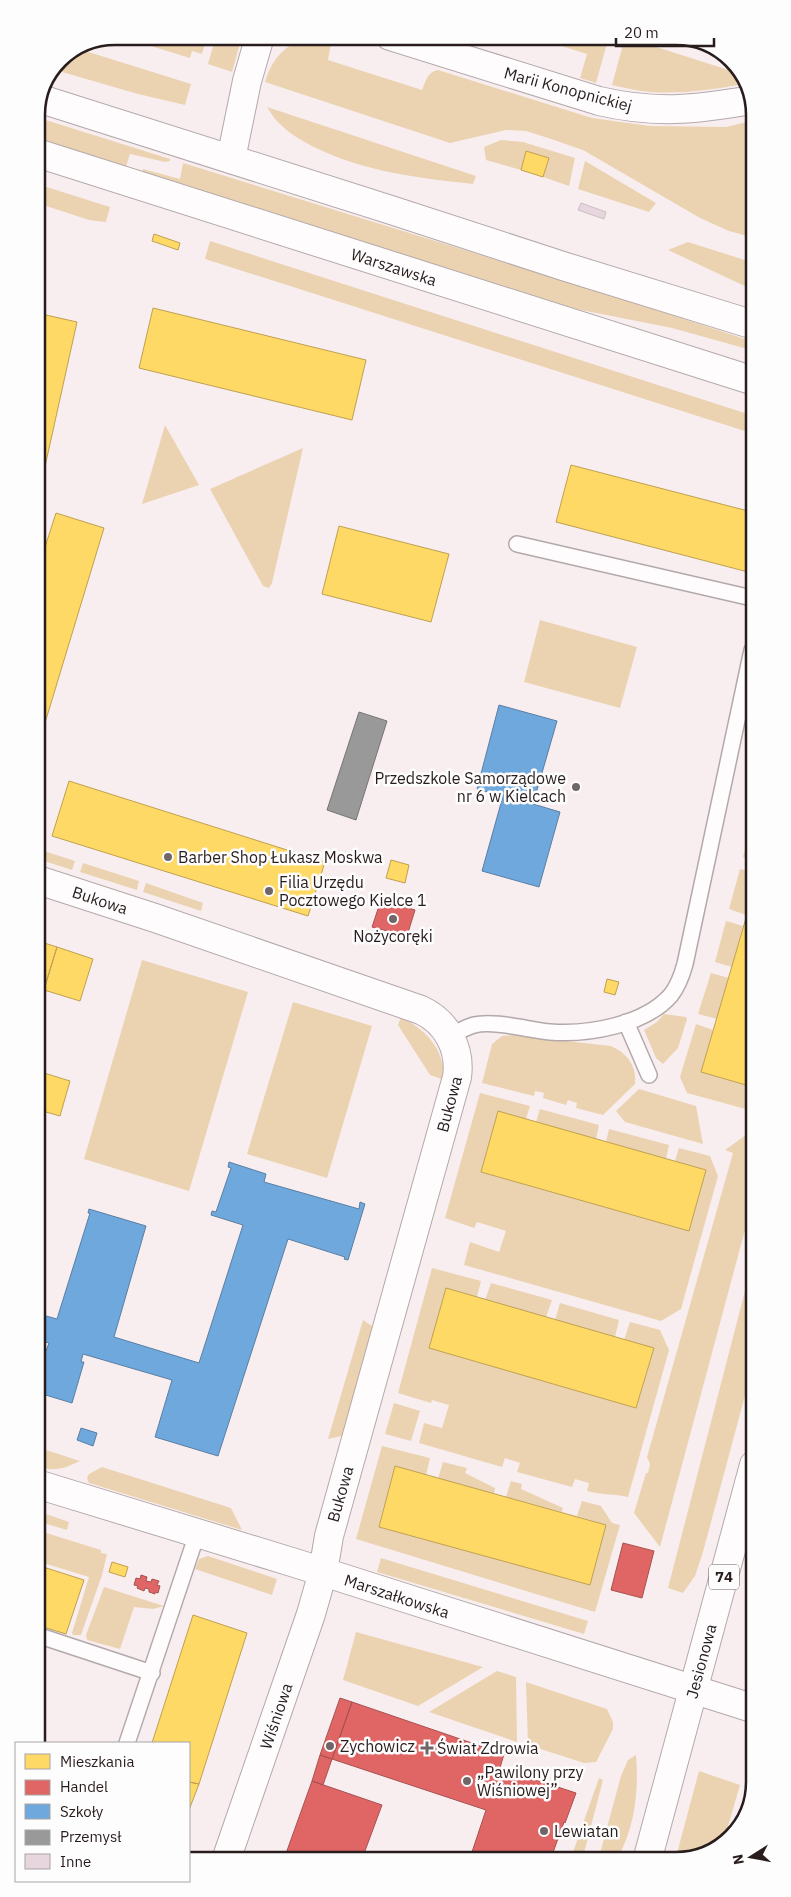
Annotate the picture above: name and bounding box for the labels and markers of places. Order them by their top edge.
place label: Przedszkole Samorządowe nr 6 w Kielcach [374,768,566,806]
marker: Przedszkole Samorządowe nr 6 w Kielcach [570,781,582,793]
place label: Barber Shop Łukasz Moskwa [178,847,383,867]
marker: Barber Shop Łukasz Moskwa [162,851,174,863]
place label: Filia Urzędu Pocztowego Kielce 1 [279,872,427,910]
marker: Filia Urzędu Pocztowego Kielce 1 [263,885,275,897]
marker: Nożycoręki [387,913,399,925]
place label: Nożycoręki [353,926,433,946]
place label: Zychowicz [340,1736,415,1756]
place label: Świat Zdrowia [437,1737,539,1758]
marker: Zychowicz [324,1740,336,1752]
marker: Świat Zdrowia [421,1742,433,1754]
place label: „Pawilony przy Wiśniowej” [477,1762,584,1800]
marker: „Pawilony przy Wiśniowej” [461,1775,473,1787]
place label: Lewiatan [554,1821,619,1841]
marker: Lewiatan [538,1825,550,1837]

